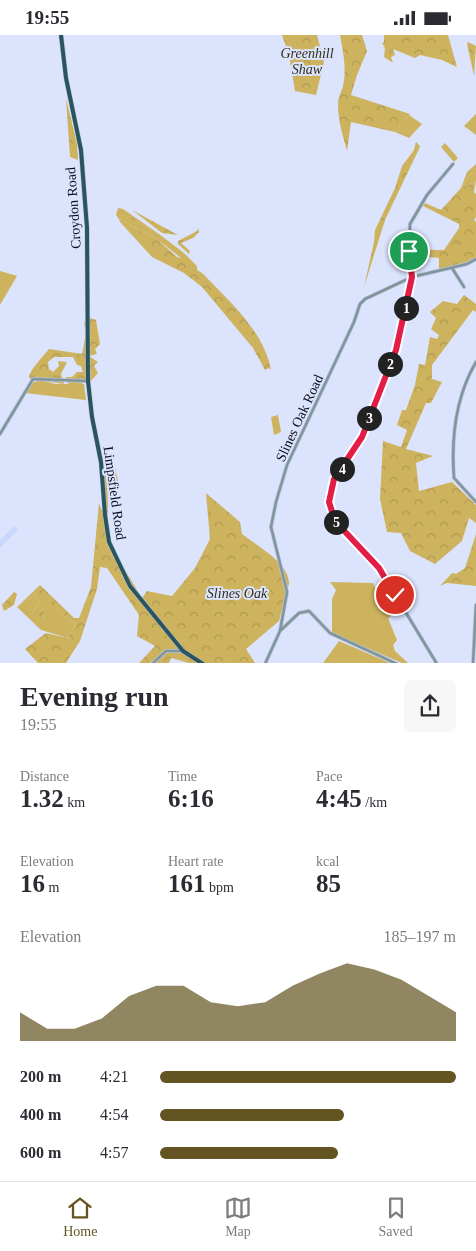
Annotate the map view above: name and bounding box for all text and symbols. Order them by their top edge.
text: 19:55 [25,7,69,28]
park label: Greenhill Shaw [280,46,334,77]
street label: Croydon Road [63,167,84,249]
pin [388,230,430,272]
icon: arrive [395,237,423,265]
pin: 1 [394,295,418,321]
text: 1 [403,301,410,316]
pin: 2 [378,351,402,377]
text: 2 [387,357,394,372]
street label: Slines Oak Road [273,372,326,464]
pin: 3 [356,405,382,431]
text: 3 [366,411,373,426]
street label: Limpsfield Road [101,445,129,541]
pin: 4 [330,457,354,481]
text: 4 [339,462,346,477]
pin: 5 [324,509,348,535]
text: 5 [333,515,340,530]
pin [374,574,416,616]
icon: check [381,581,409,609]
park label: Slines Oak [207,586,268,601]
button: share [404,680,456,732]
text: Evening run [20,681,169,712]
text: 19:55 [20,716,56,733]
text: Distance [20,769,69,784]
text: Time [168,769,197,784]
text: Pace [316,769,342,784]
text: 1.32 [20,785,64,812]
text: 6:16 [168,785,214,812]
text: 4:45 [316,785,362,812]
text: km [64,795,85,810]
text: /km [362,795,387,810]
text: Elevation [20,854,74,869]
text: Heart rate [168,854,224,869]
text: kcal [316,854,339,869]
text: 16 [20,870,45,897]
text: 161 [168,870,206,897]
text: 85 [316,870,341,897]
text: m [45,880,59,895]
text: bpm [206,880,234,895]
text: Elevation [20,928,81,945]
text: 185–197 m [384,928,456,945]
text: 200 m [20,1068,61,1085]
text: 4:21 [100,1068,128,1085]
text: 400 m [20,1106,61,1123]
text: 4:54 [100,1106,128,1123]
text: 600 m [20,1144,61,1161]
text: 4:57 [100,1144,128,1161]
tab: Home [63,1194,97,1240]
tab: Map [224,1194,252,1240]
tab: Saved [379,1194,413,1240]

